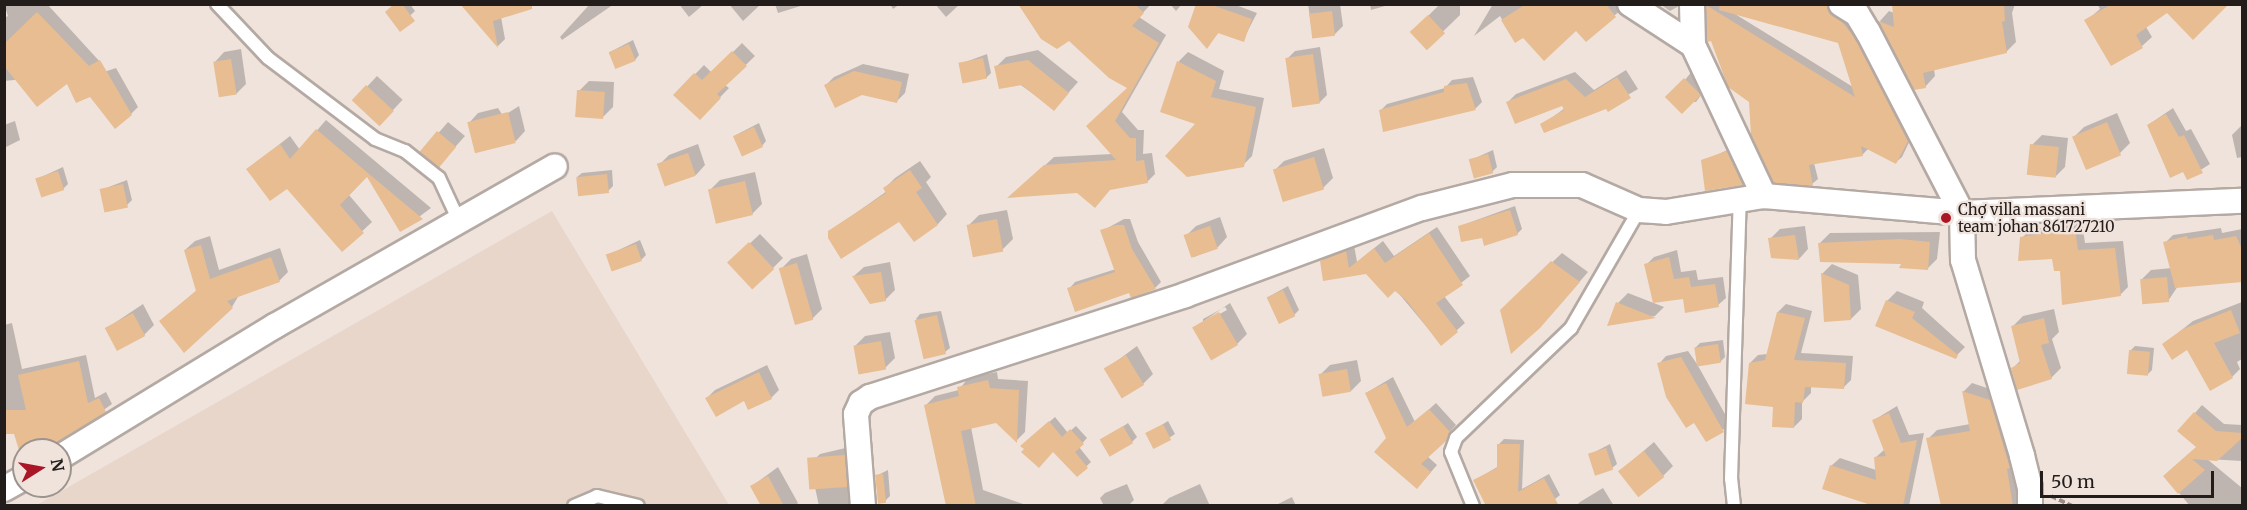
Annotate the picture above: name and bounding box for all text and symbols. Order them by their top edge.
place label: Chợ villa massani team johan 861727210 [1958,200,2115,235]
marker: Chợ villa massani team johan 861727210 [1939,211,1953,225]
north arrow [12,438,72,498]
text: N [47,457,69,473]
scale bar [2043,459,2217,497]
text: 50 m [2051,470,2095,493]

